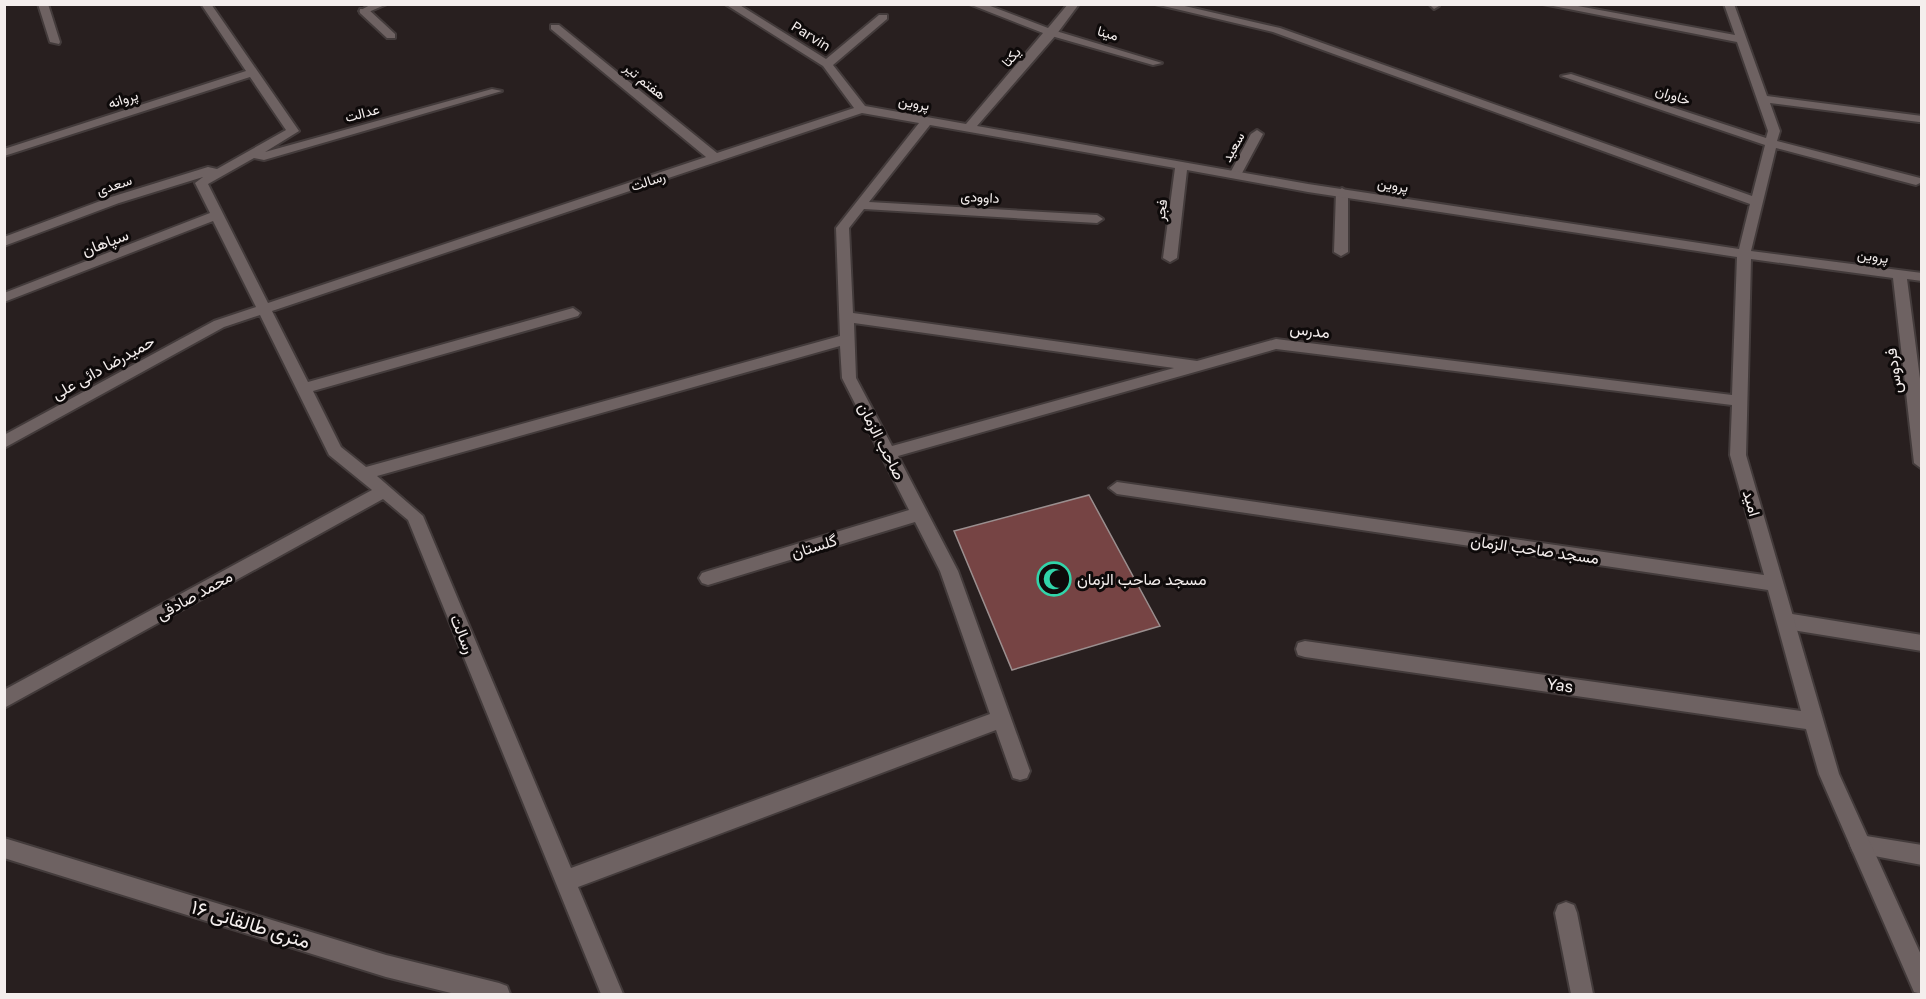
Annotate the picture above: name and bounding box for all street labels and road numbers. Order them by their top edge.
street label: Parvin [789,17,834,54]
street label: مینا [1096,21,1121,44]
street label: یکتا [997,43,1024,70]
street label: هفتم تیر [619,58,670,104]
street label: خاوران [1653,81,1693,109]
street label: پروانه [106,86,141,113]
street label: پروین [897,91,931,116]
street label: عدالت [343,100,381,125]
street label: سعید [1217,129,1248,165]
street label: رسالت [628,167,668,195]
street label: سعدی [94,171,134,199]
street label: پروین [1376,174,1410,197]
street label: داوودی [960,187,1000,207]
street label: فجر [1151,198,1171,223]
street label: سپاهان [79,224,132,262]
street label: پروین [1856,245,1890,268]
street label: مدرس [1289,318,1331,343]
street label: حمیدرضا دائی علی [48,330,159,404]
street label: فردوس [1880,347,1907,395]
street label: صاحب الزمان [853,399,910,483]
street label: امید [1739,487,1765,519]
street label: گلستان [789,530,839,562]
street label: مسجد صاحب الزمان [1469,530,1600,569]
street label: محمد صادقی [152,566,236,625]
street label: رسالت [445,611,480,657]
street label: Yas [1545,673,1575,697]
street label: ۱۶ متری طالقانی [188,894,314,954]

